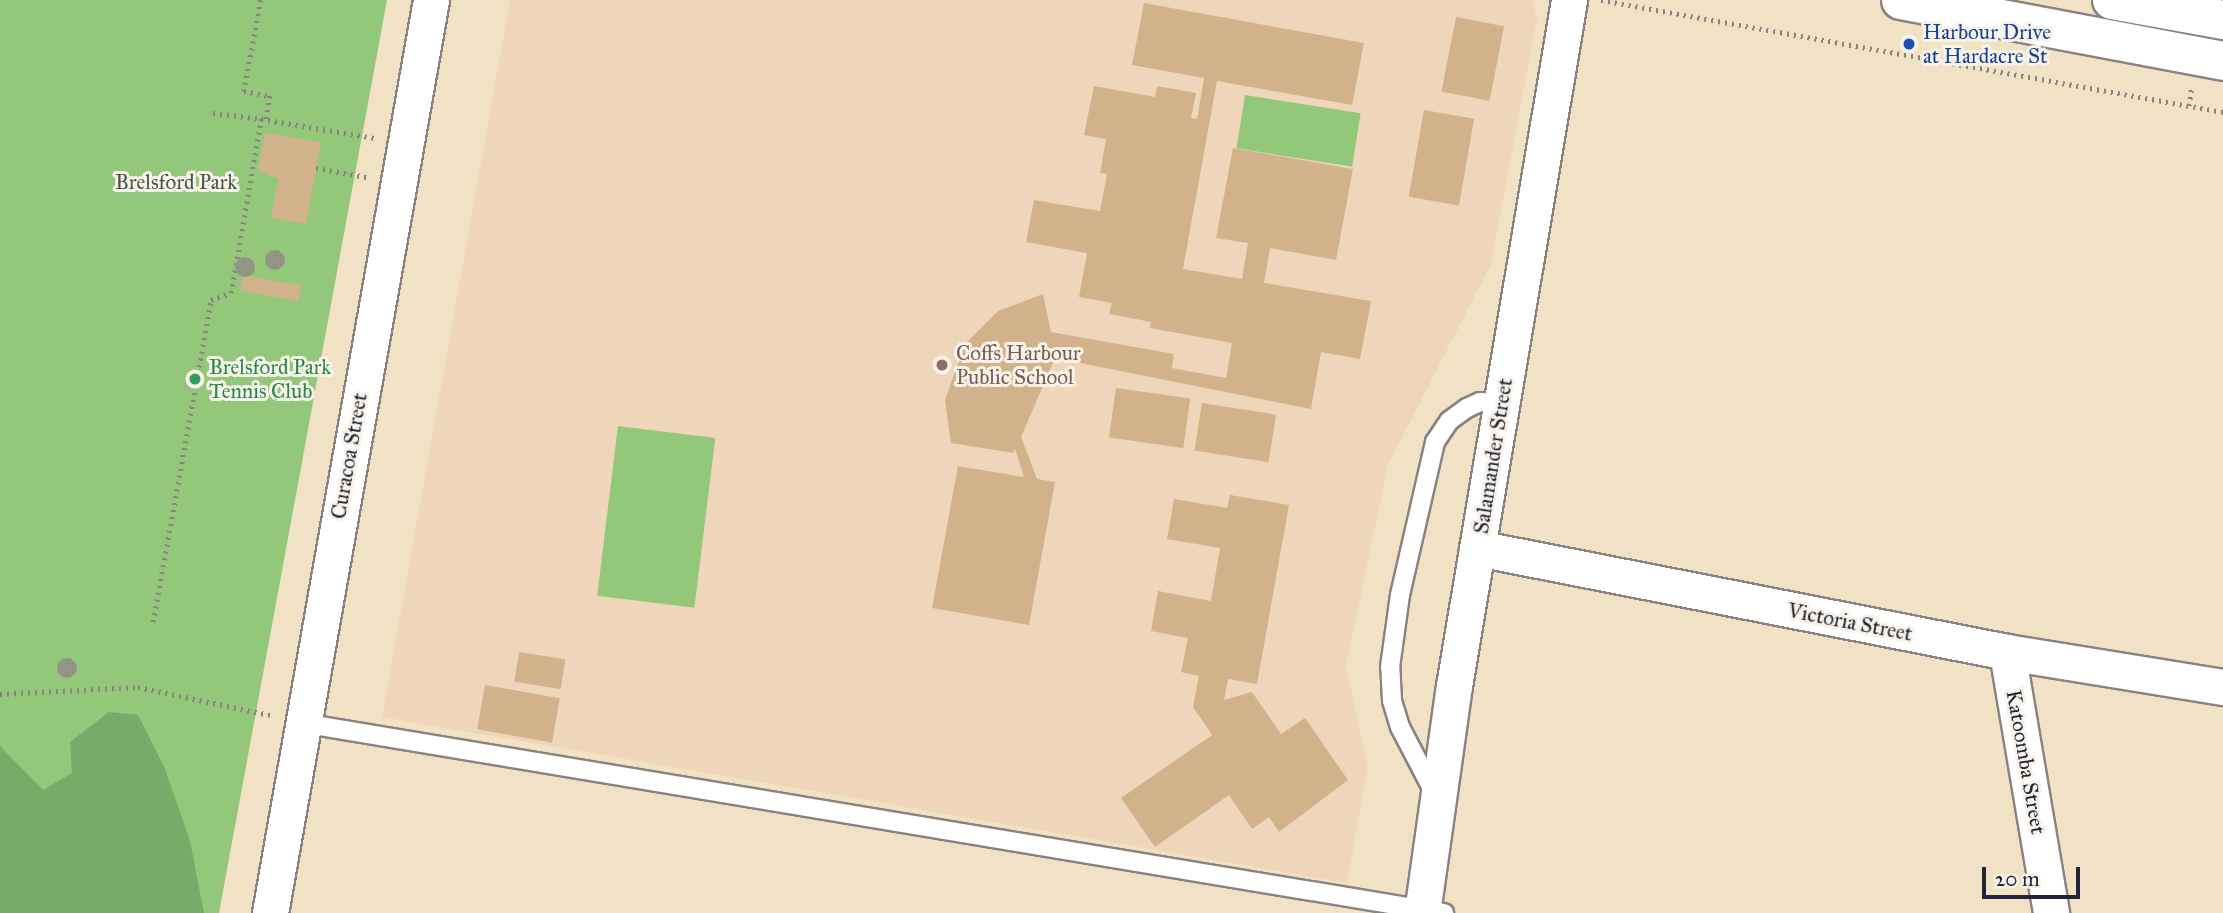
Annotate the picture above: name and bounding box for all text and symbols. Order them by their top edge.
place label: Harbour Drive at Hardacre St [1923,19,2051,69]
marker: Harbour Drive at Hardacre St [1901,36,1917,52]
park label: Brelsford Park [115,169,237,195]
place label: Coffs Harbour Public School [956,340,1081,390]
place label: Brelsford Park Tennis Club [209,354,331,404]
marker: Coffs Harbour Public School [934,357,950,373]
marker: Brelsford Park Tennis Club [187,371,203,387]
street label: Salamander Street [1468,376,1518,536]
street label: Curacoa Street [326,391,372,521]
street label: Victoria Street [1786,598,1914,646]
street label: Katoomba Street [2001,688,2051,836]
scale bar [1985,853,2083,897]
text: 20 m [1995,866,2040,892]

